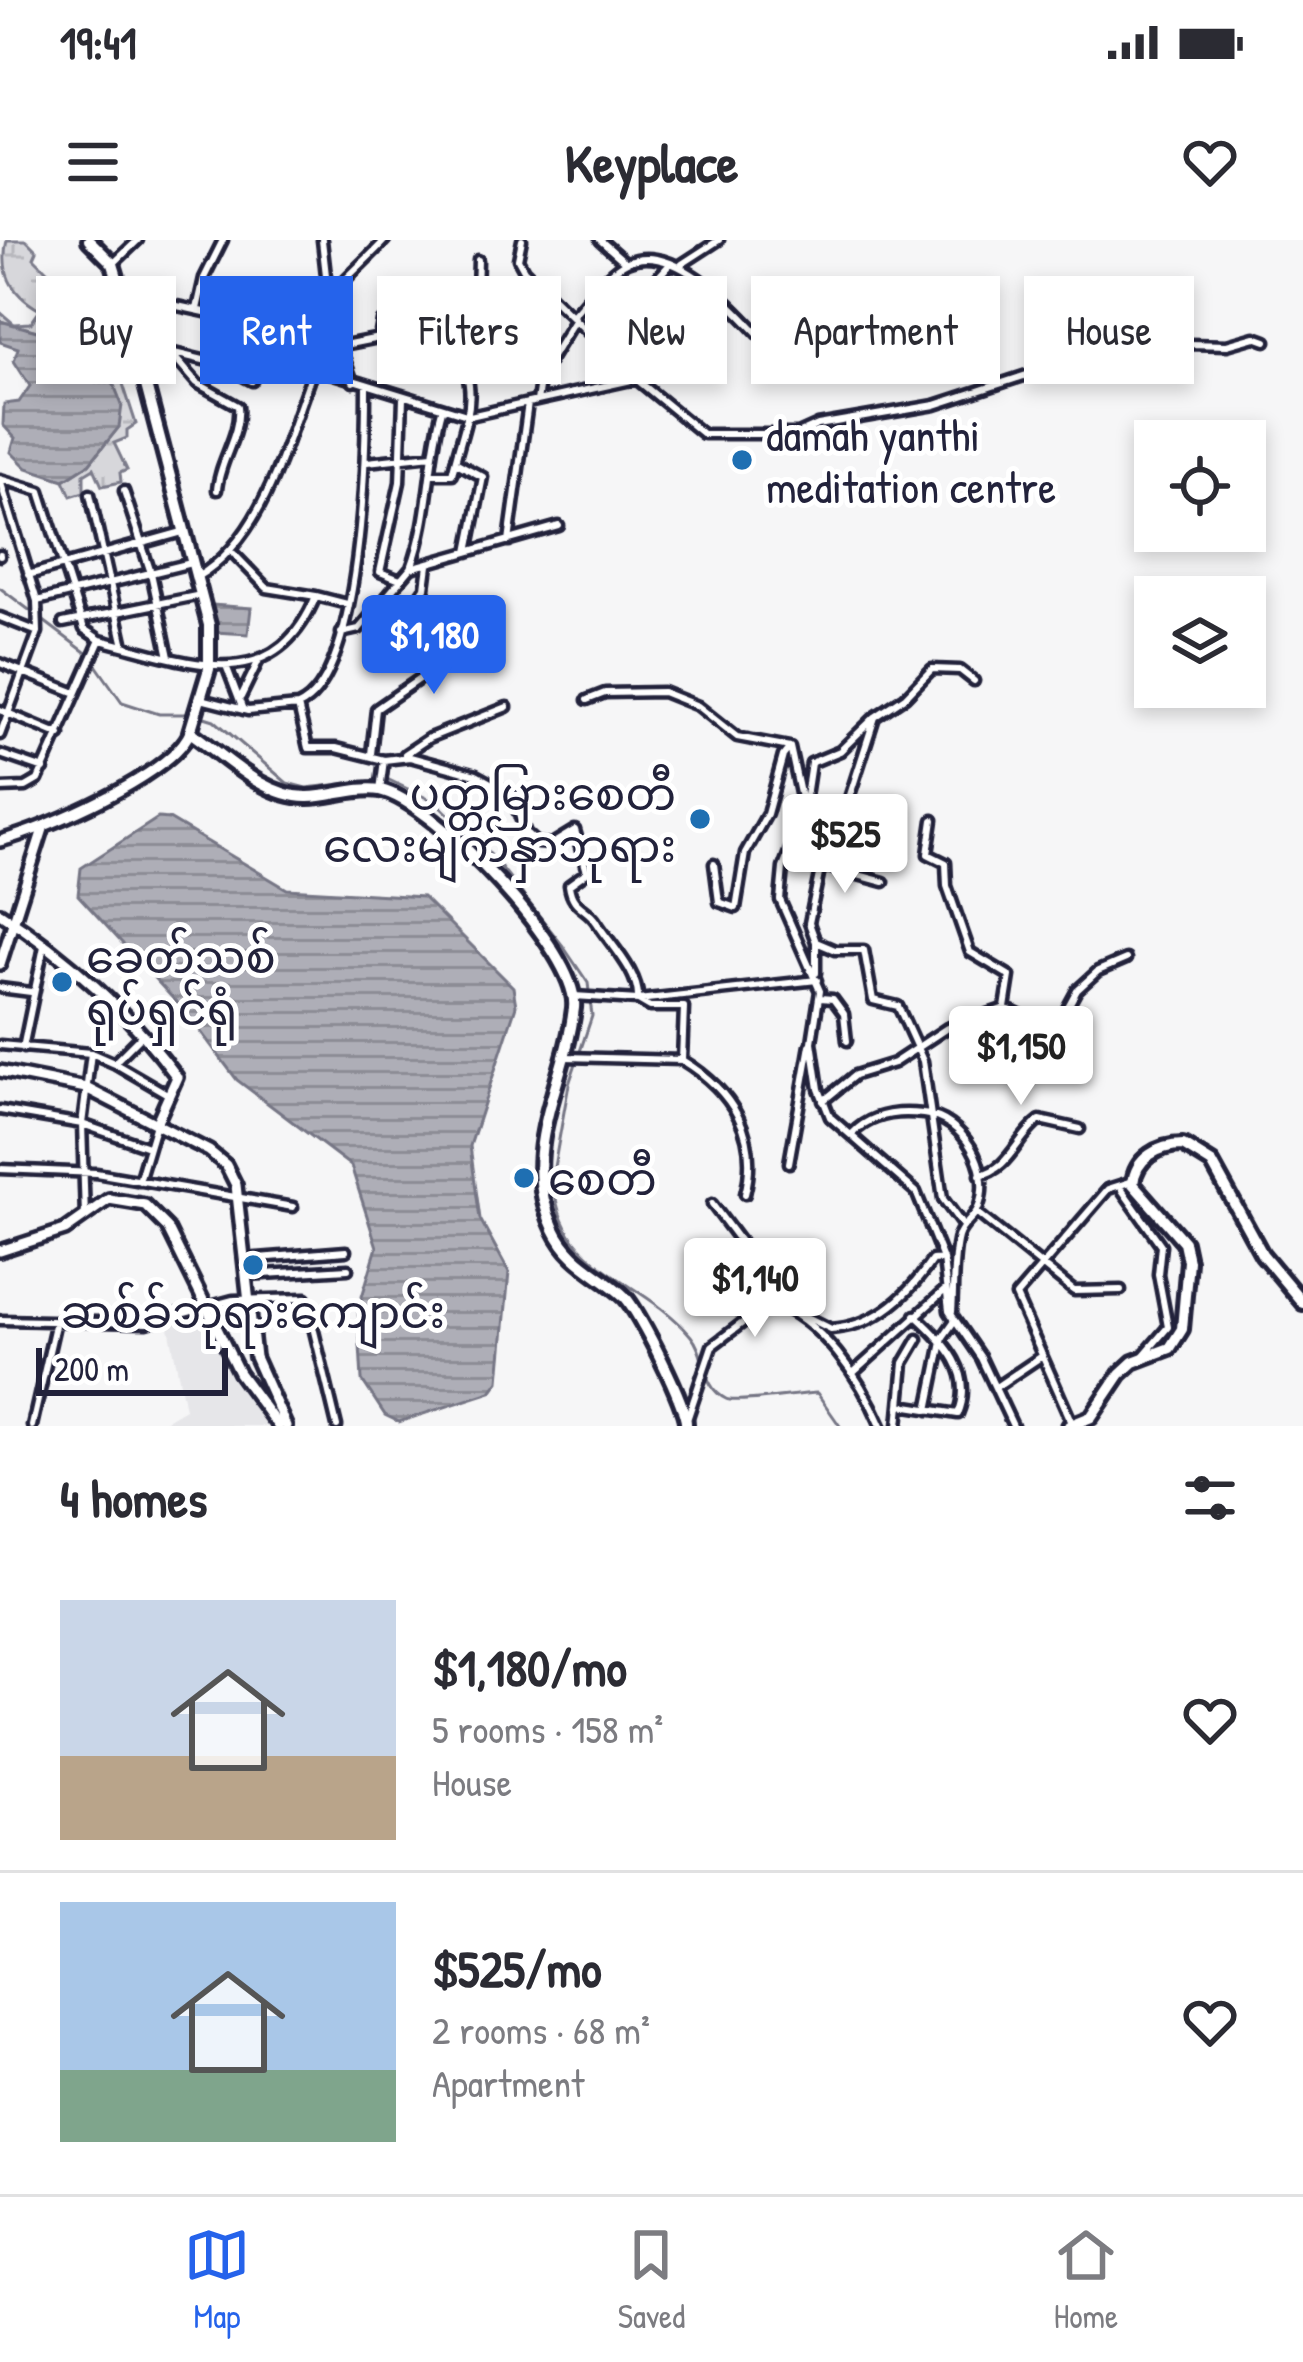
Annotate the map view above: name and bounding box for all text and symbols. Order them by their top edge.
text: 19:41 [60,12,137,73]
text: Keyplace [565,126,738,199]
icon: menu [60,129,126,195]
icon: heart [1177,129,1243,195]
chip: Buy [36,276,176,384]
chip: Rent [200,276,353,384]
chip: Filters [377,276,561,384]
chip: New [585,276,727,384]
chip: Apartment [751,276,1000,384]
chip: House [1024,276,1194,384]
place label: damah yanthi meditation centre [766,404,1056,517]
map controls [1134,420,1266,708]
button: locate [1134,420,1266,552]
marker: damah yanthi meditation centre [729,447,755,473]
button: layers [1134,576,1266,708]
pin: $1,180 [336,595,532,697]
text: $1,180 [389,607,479,660]
place label: ပတ္တမြား‌စေတီ‌ လေးမျက်နှာဘုရား [323,763,676,883]
pin: $525 [774,794,916,896]
marker: ပတ္တမြား‌စေတီ‌ လေးမျက်နှာဘုရား [687,806,713,832]
text: $525 [809,806,881,859]
place label: ခေတ်သစ် ရုပ်‌ရှင်ရုံ [86,926,276,1046]
marker: ခေတ်သစ် ရုပ်‌ရှင်ရုံ [49,969,75,995]
pin: $1,150 [923,1006,1119,1108]
text: $1,150 [976,1018,1066,1071]
place label: စေတီ [548,1148,657,1209]
marker: စေတီ [511,1165,537,1191]
pin: $1,140 [657,1238,853,1340]
text: $1,140 [711,1250,799,1303]
marker: ဆစ်ခ်ဘုရားကျောင်း [240,1252,266,1278]
place label: ဆစ်ခ်ဘုရားကျောင်း [61,1281,445,1349]
scale bar [36,1342,228,1395]
text: 200 m [54,1347,129,1391]
text: 4 homes [60,1464,207,1533]
icon: filters [1177,1465,1243,1531]
text: $1,180/mo [432,1633,627,1702]
icon: home [156,1648,300,1792]
icon: heart [1177,1687,1243,1753]
text: 5 rooms · 158 m² [432,1702,663,1755]
text: House [432,1755,512,1808]
text: $525/mo [432,1934,602,2003]
icon: home [156,1950,300,2094]
icon: heart [1177,1989,1243,2055]
text: 2 rooms · 68 m² [432,2003,650,2056]
text: Apartment [432,2056,585,2109]
tab: Map [184,2222,250,2338]
tab: Saved [618,2222,685,2338]
tab: Home [1053,2222,1119,2338]

